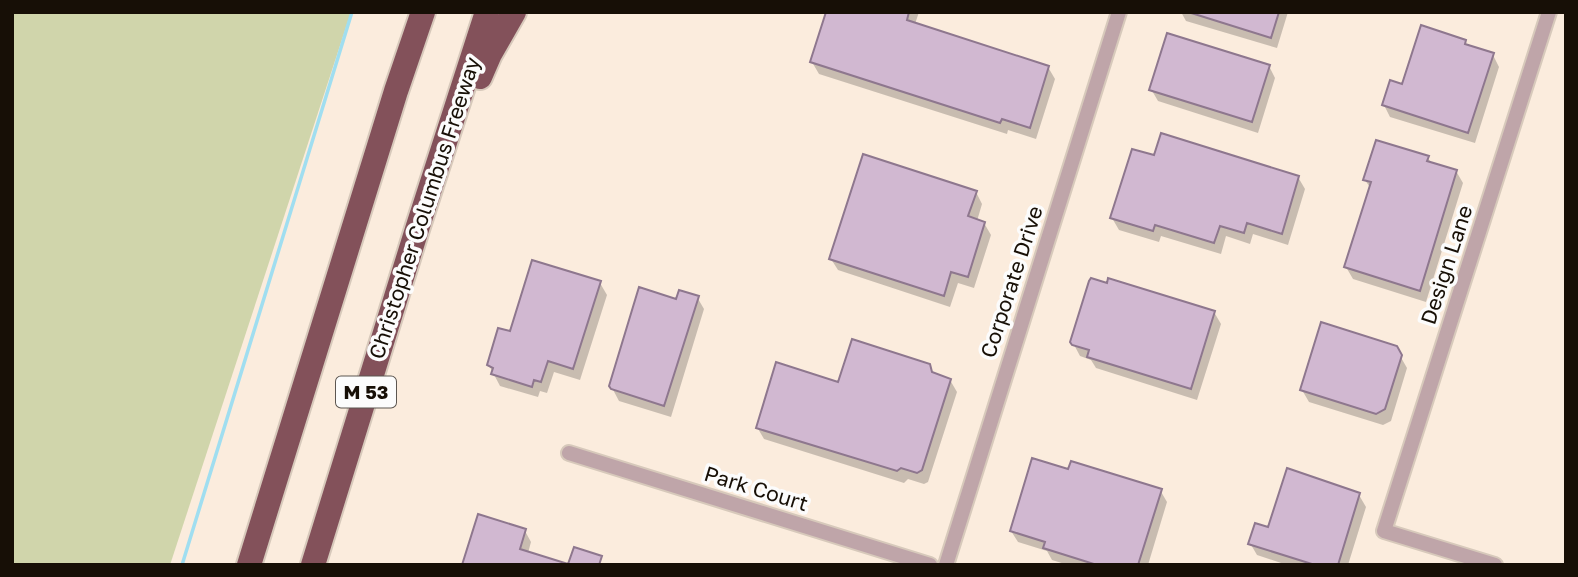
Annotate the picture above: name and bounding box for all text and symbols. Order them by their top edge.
street label: Christopher Columbus Freeway [363,53,485,362]
street label: Corporate Drive [974,202,1048,361]
street label: Design Lane [1415,202,1478,328]
road number: M 53 [336,376,396,408]
street label: Park Court [701,460,811,516]

